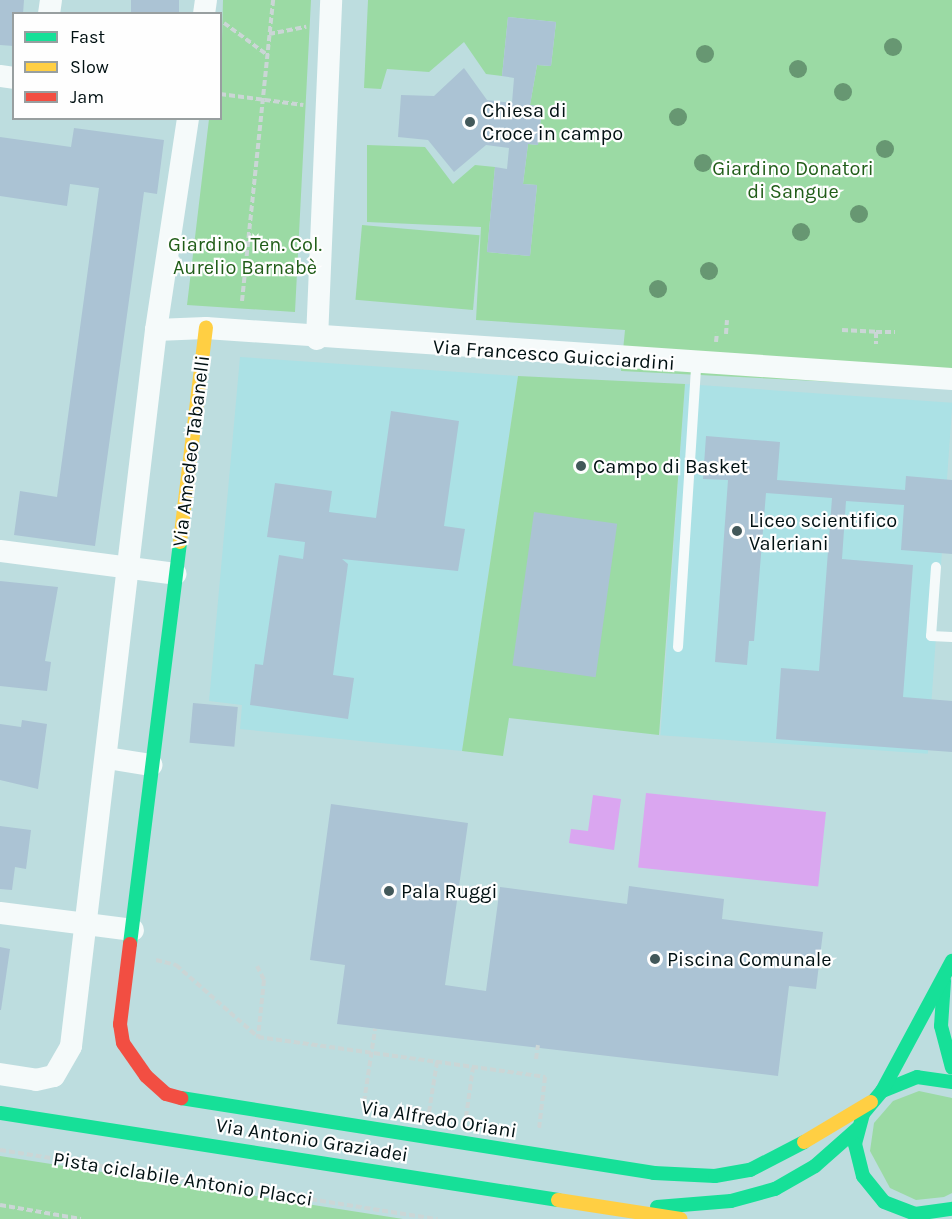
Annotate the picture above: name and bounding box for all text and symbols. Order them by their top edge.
legend [12,12,222,120]
text: Fast [70,26,105,48]
text: Slow [70,56,109,78]
text: Jam [70,86,104,108]
place label: Chiesa di Croce in campo [482,98,623,145]
marker: Chiesa di Croce in campo [463,115,477,129]
park label: Giardino Donatori di Sangue [712,157,874,204]
park label: Giardino Ten. Col. Aurelio Barnabè [168,232,322,279]
street label: Via Francesco Guicciardini [432,335,676,375]
street label: Via Amedeo Tabanelli [167,354,215,548]
place label: Campo di Basket [593,454,748,478]
marker: Campo di Basket [574,459,588,473]
place label: Liceo scientifico Valeriani [749,508,897,555]
marker: Liceo scientifico Valeriani [730,524,744,538]
place label: Pala Ruggi [401,879,497,903]
marker: Pala Ruggi [382,884,396,898]
place label: Piscina Comunale [667,947,832,971]
marker: Piscina Comunale [648,952,662,966]
street label: Via Alfredo Oriani [360,1095,518,1143]
street label: Via Antonio Graziadei [214,1113,410,1167]
street label: Pista ciclabile Antonio Placci [52,1147,314,1211]

